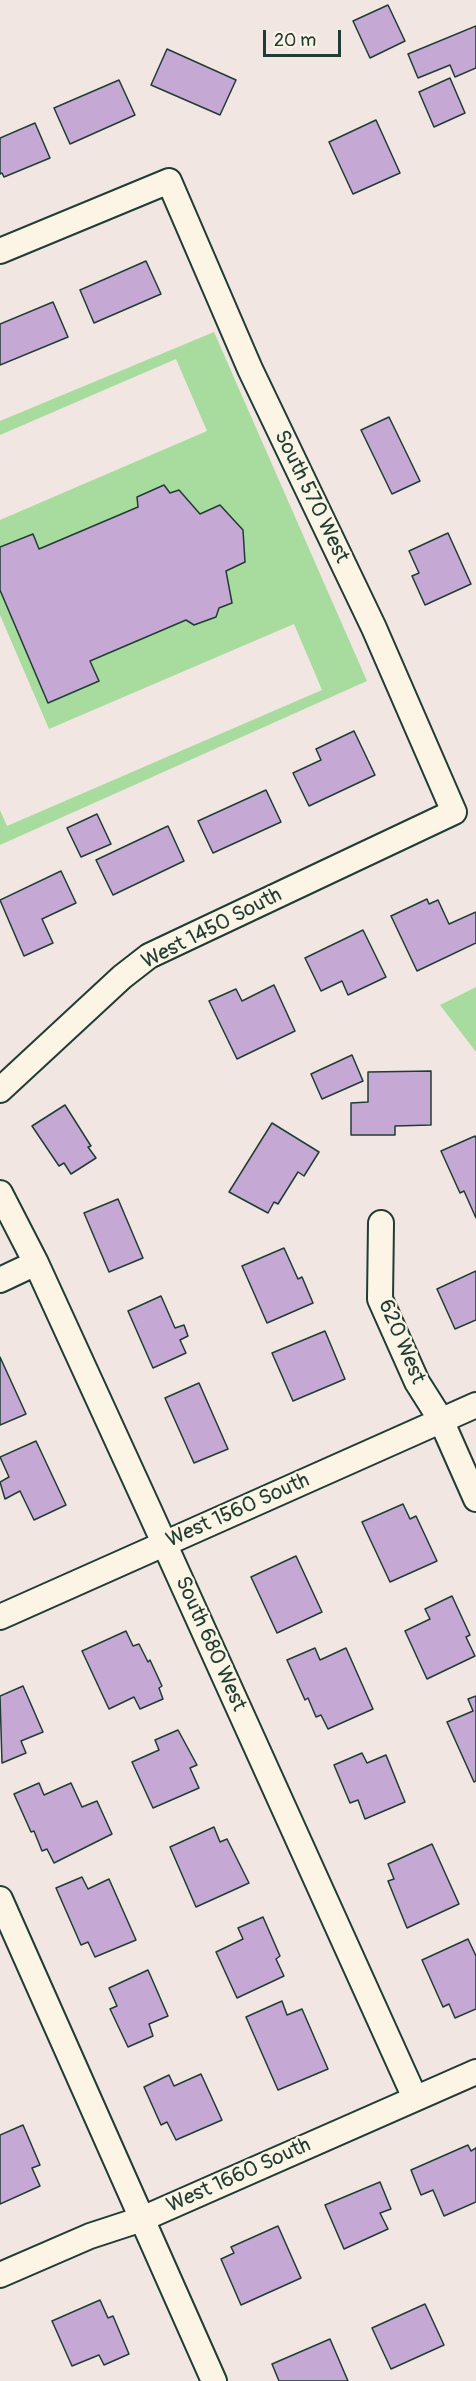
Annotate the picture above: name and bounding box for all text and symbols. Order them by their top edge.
scale bar [266,18,344,56]
text: 20 m [274,29,316,52]
street label: South 570 West [268,427,354,567]
street label: West 1450 South [138,883,286,975]
street label: 620 West [372,1296,430,1388]
street label: West 1560 South [163,1468,313,1554]
street label: South 680 West [169,1573,251,1715]
street label: West 1660 South [163,2133,315,2219]

